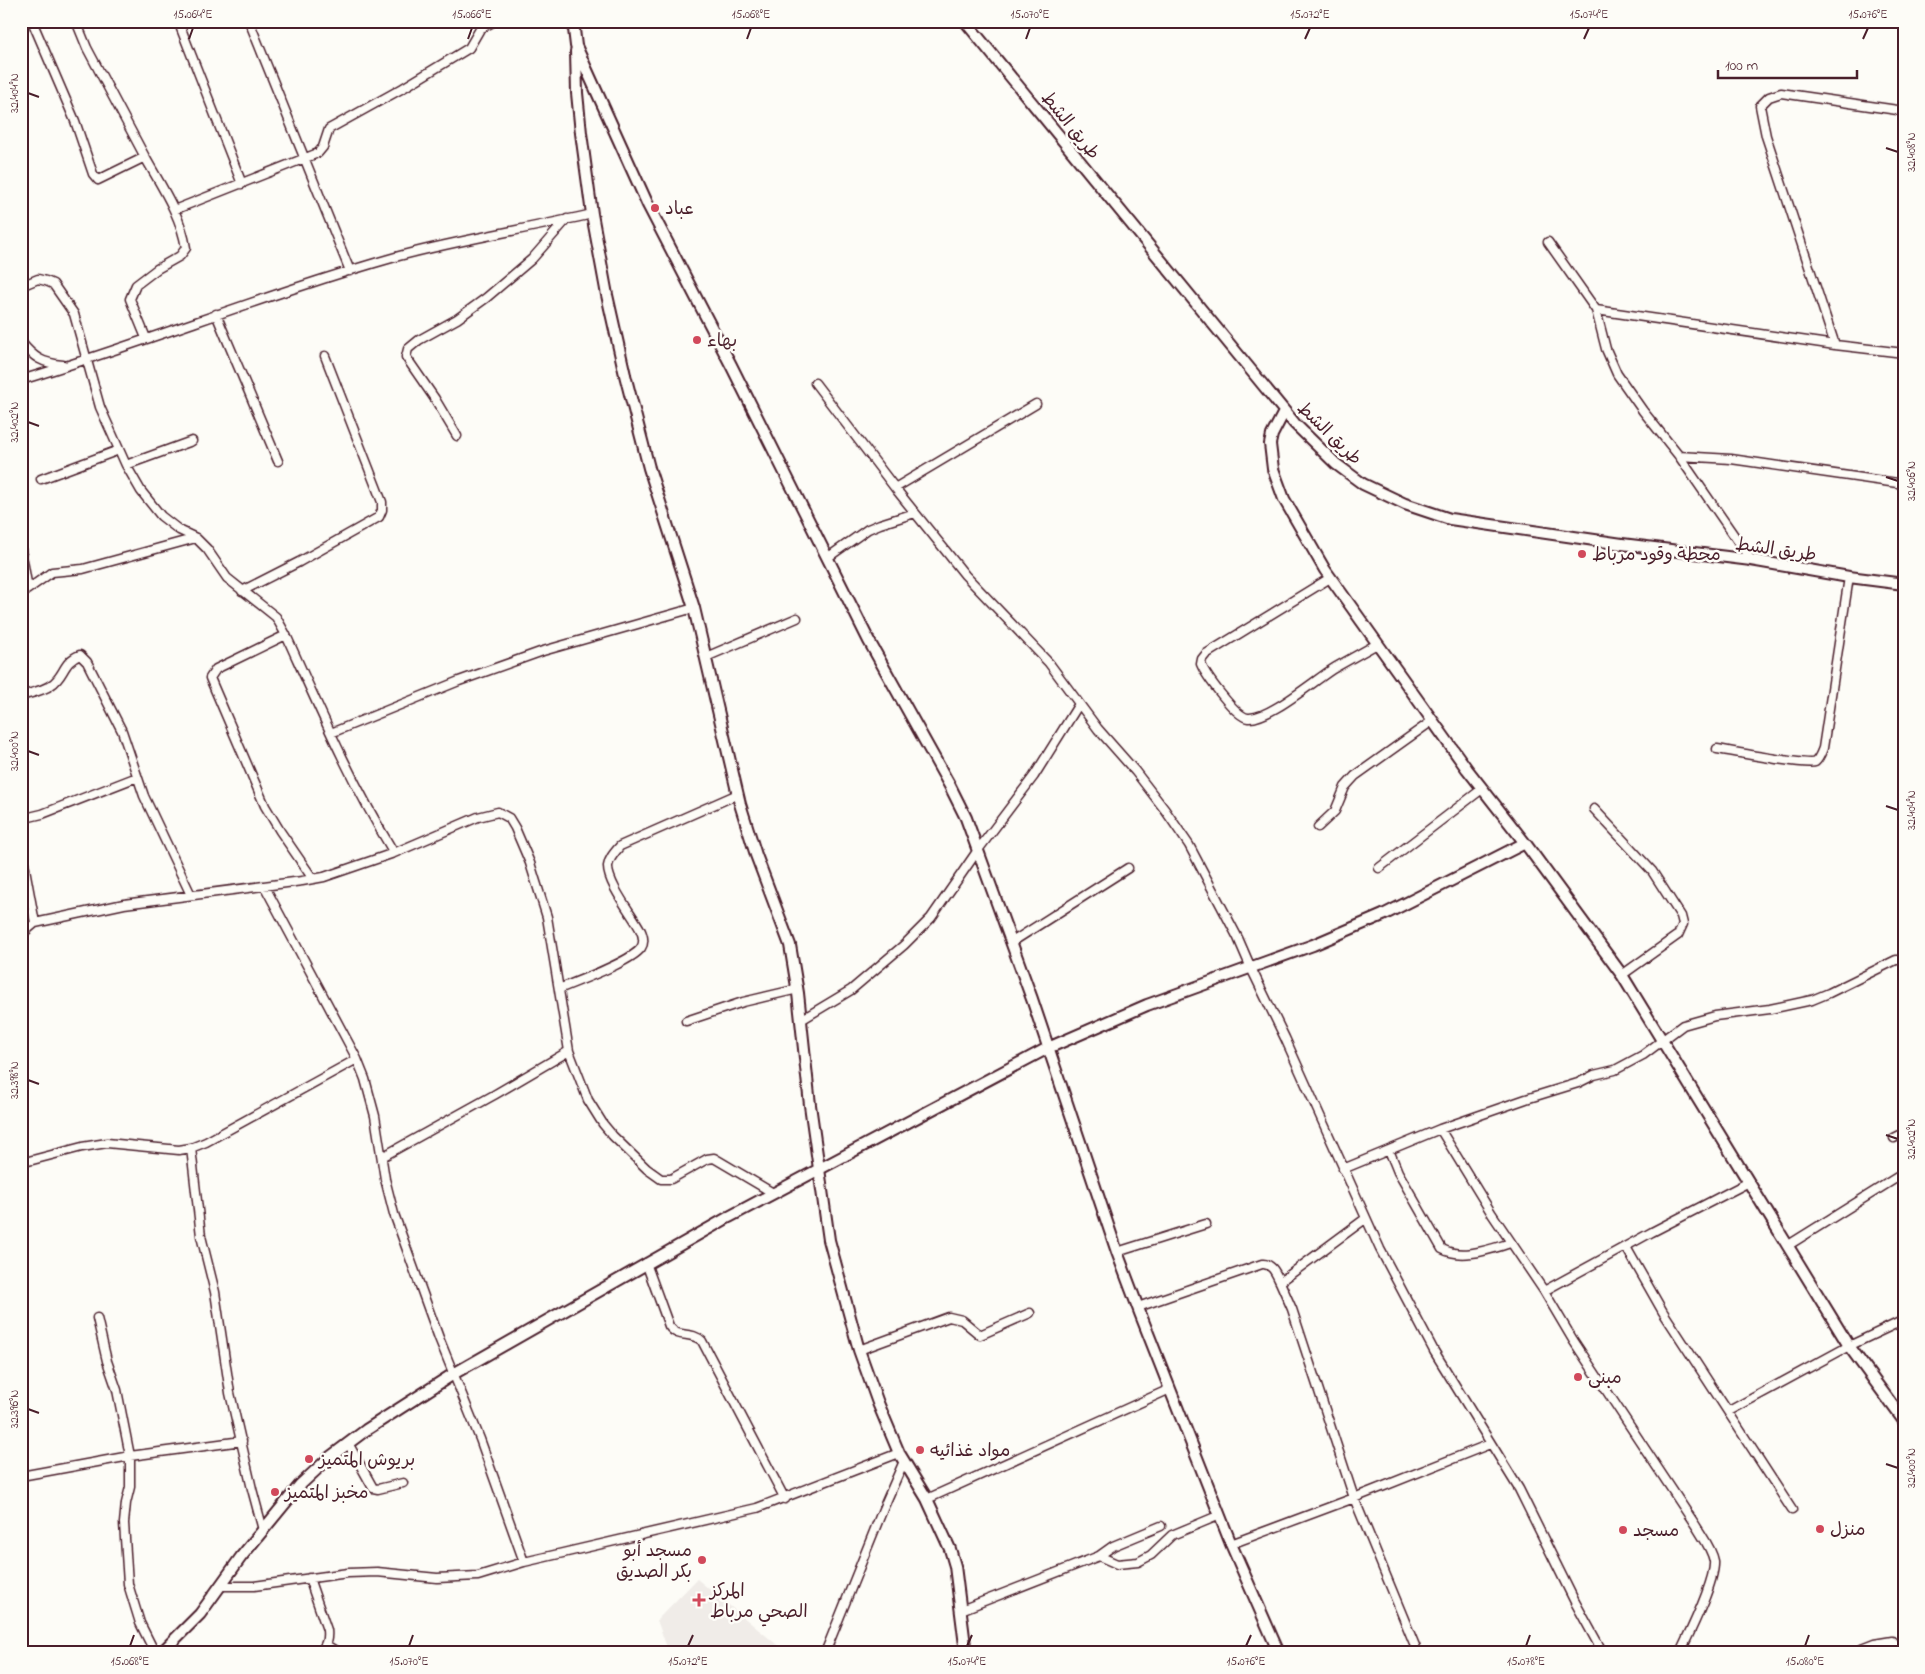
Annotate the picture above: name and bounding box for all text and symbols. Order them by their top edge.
text: 15.064°E [173,6,213,24]
text: 15.066°E [452,6,492,24]
text: 15.068°E [732,6,770,24]
text: 15.070°E [1011,6,1049,24]
text: 15.072°E [1290,6,1330,24]
text: 15.074°E [1570,6,1608,24]
text: 15.076°E [1848,6,1888,24]
scale bar [1718,48,1856,80]
text: 100 m [1725,55,1758,77]
text: 32.404°N [6,73,24,113]
street label: طريق الشط [1034,86,1105,166]
text: 32.408°N [1903,132,1921,172]
place label: عباد [665,197,694,223]
marker: عباد [649,202,661,214]
place label: بهاء [707,329,737,355]
marker: بهاء [691,334,703,346]
street label: طريق الشط [1290,397,1367,472]
text: 32.402°N [6,402,24,442]
text: 32.406°N [1903,461,1921,501]
street label: طريق الشط [1734,532,1818,570]
place label: محطة وقود مرباط [1592,543,1721,569]
marker: محطة وقود مرباط [1576,548,1588,560]
text: 32.400°N [6,731,24,771]
text: 32.404°N [1903,790,1921,830]
text: 32.398°N [6,1061,24,1099]
text: 32.402°N [1903,1119,1921,1159]
place label: مبنى [1588,1366,1622,1392]
marker: مبنى [1572,1371,1584,1383]
text: 32.396°N [6,1390,24,1428]
place label: مواد غذائيه [930,1439,1010,1465]
marker: مواد غذائيه [914,1444,926,1456]
place label: بريوش المتميز [317,1448,415,1474]
text: 32.400°N [1903,1448,1921,1488]
marker: بريوش المتميز [303,1453,315,1465]
place label: مخبز المتميز [283,1481,369,1507]
marker: مخبز المتميز [269,1486,281,1498]
place label: منزل [1830,1518,1865,1544]
place label: مسجد [1633,1519,1679,1545]
marker: منزل [1814,1523,1826,1535]
marker: مسجد [1617,1524,1629,1536]
place label: مسجد أبو بكر الصديق [616,1539,692,1586]
marker: مسجد أبو بكر الصديق [696,1554,708,1566]
place label: المركز الصحي مرباط [708,1579,808,1627]
marker: المركز الصحي مرباط [692,1593,706,1607]
text: 15.068°E [111,1653,149,1671]
text: 15.070°E [390,1653,428,1671]
text: 15.072°E [668,1653,708,1671]
text: 15.074°E [948,1653,986,1671]
text: 15.076°E [1226,1653,1266,1671]
text: 15.078°E [1507,1653,1545,1671]
text: 15.080°E [1786,1653,1824,1671]

